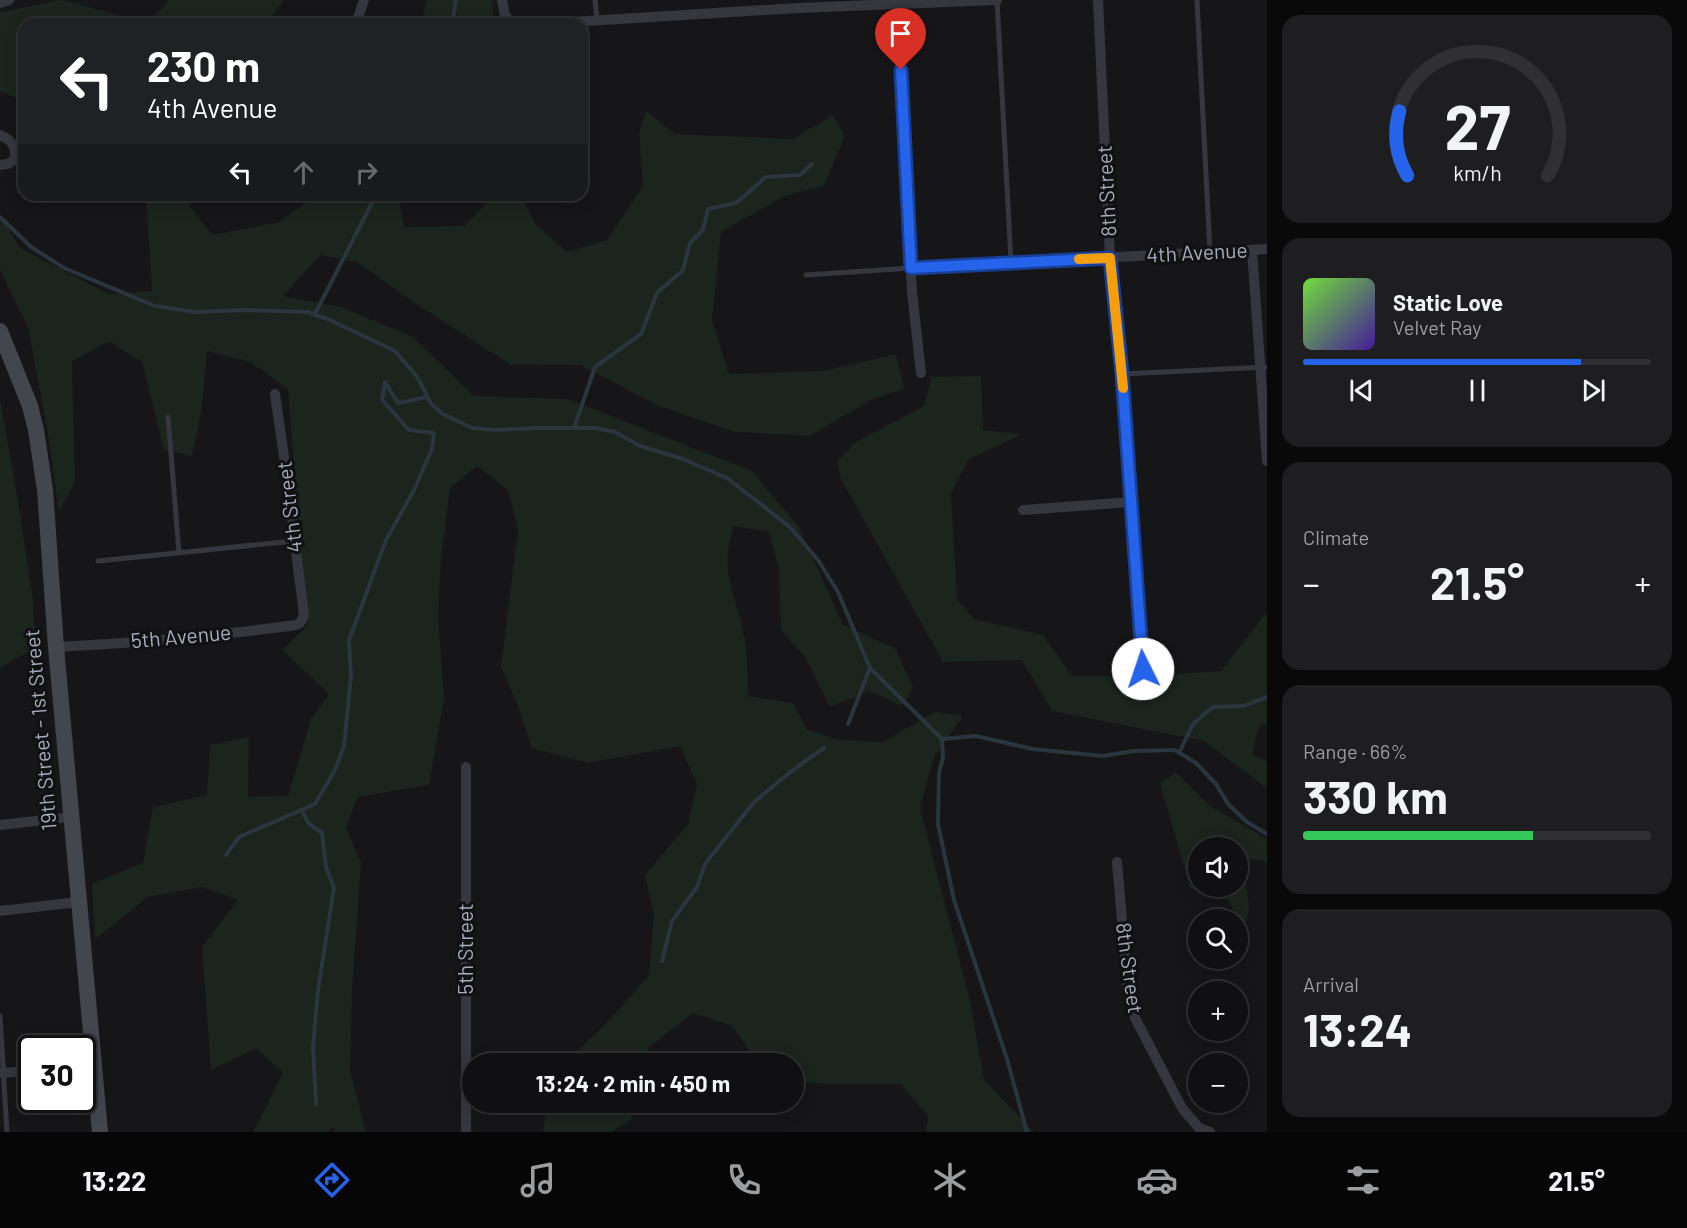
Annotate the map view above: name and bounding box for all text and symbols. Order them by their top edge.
pin [875,8,926,70]
icon: arrive [884,17,917,50]
text: 230 m [147,40,260,90]
icon: left [48,42,126,120]
text: 27 [1444,88,1510,162]
text: 4th Avenue [147,91,277,123]
street label: 8th Street [1091,145,1120,237]
icon: left [224,156,257,189]
icon: ahead [287,156,320,189]
icon: right [350,156,383,189]
text: km/h [1453,161,1501,186]
street label: 4th Avenue [1146,236,1248,267]
text: Static Love [1393,289,1503,315]
text: Velvet Ray [1393,315,1482,339]
icon: previous [1345,374,1378,407]
icon: pause [1461,374,1494,407]
icon: next [1577,374,1610,407]
street label: 4th Street [270,460,307,554]
text: Climate [1303,525,1369,549]
text: 21.5° [1430,555,1524,609]
text: − [1303,563,1320,603]
text: + [1635,563,1651,603]
street label: 5th Avenue [130,619,232,652]
street label: 19th Street - 1st Street [18,628,61,832]
position arrow [1111,637,1175,701]
text: Range · 66% [1303,739,1407,763]
text: 330 km [1303,769,1448,823]
map controls [1188,837,1248,1113]
button: sound [1188,837,1248,897]
street label: 5th Street [452,903,477,995]
button: search [1188,909,1248,969]
street label: 8th Street [1112,921,1149,1015]
text: Arrival [1303,972,1359,996]
button: + [1188,981,1248,1041]
text: 13:24 [1303,1002,1412,1056]
speed limit sign: 30 [18,1035,96,1113]
button: − [1188,1053,1248,1113]
text: 13:24 · 2 min · 450 m [536,1070,730,1096]
icon: directions [311,1159,353,1201]
icon: music [517,1159,559,1201]
icon: phone [723,1159,765,1201]
icon: climate [929,1159,971,1201]
icon: car [1136,1159,1178,1201]
icon: filters [1342,1159,1384,1201]
text: 13:22 [82,1164,146,1196]
text: 21.5° [1548,1164,1605,1196]

